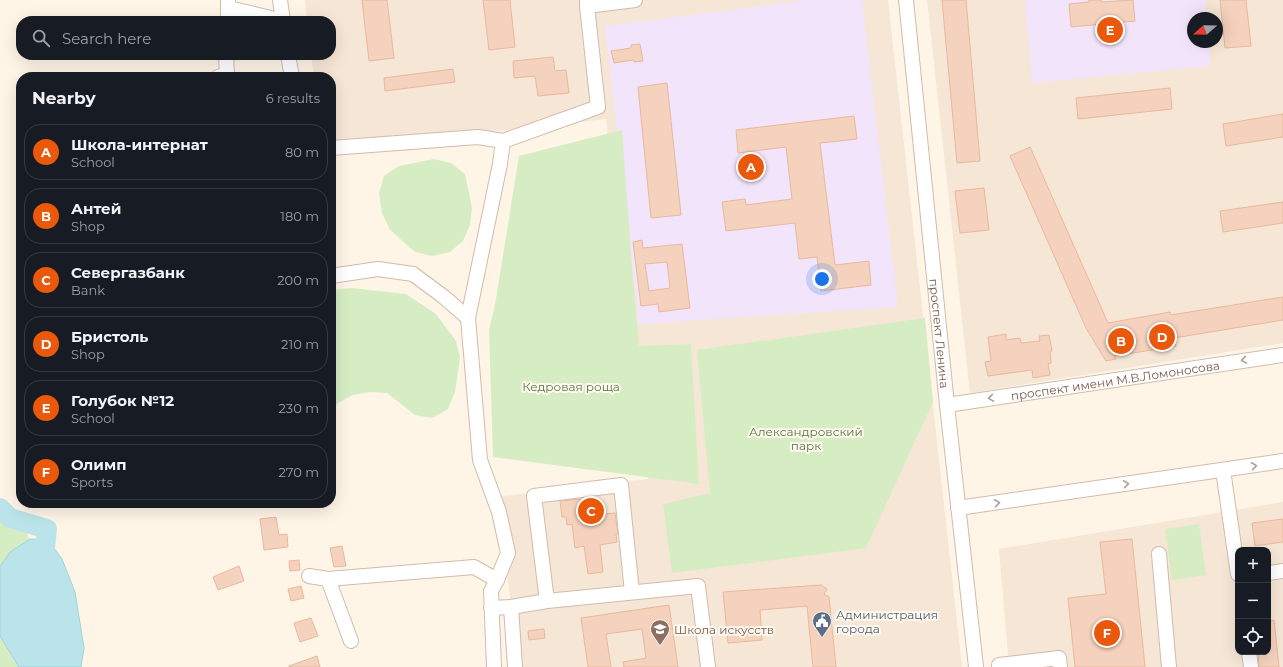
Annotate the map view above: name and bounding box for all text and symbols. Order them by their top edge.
north arrow [1187,12,1223,48]
pin: E [1097,15,1123,45]
search box [16,16,336,60]
icon: search [30,27,52,49]
text: Search here [62,29,151,48]
text: Nearby [32,88,96,108]
text: 6 results [266,90,320,106]
text: Школа-интернат [71,135,208,154]
text: A [41,144,51,160]
text: 80 m [285,144,319,160]
pin: A [738,152,764,182]
text: School [71,154,115,170]
text: Антей [71,199,121,218]
text: B [41,208,51,224]
text: 180 m [280,208,319,224]
text: Shop [71,218,105,234]
text: Севергазбанк [71,263,185,282]
your location [812,269,832,289]
text: C [41,272,51,288]
text: 200 m [277,272,319,288]
street label: проспект Ленина [927,278,953,389]
text: Bank [71,282,105,298]
pin: D [1149,322,1175,352]
pin: B [1108,326,1134,356]
text: Бристоль [71,327,148,346]
text: D [41,336,51,352]
text: 210 m [281,336,319,352]
text: Shop [71,346,105,362]
one-way arrow [1241,355,1248,364]
street label: проспект имени М.В.Ломоносова [1010,357,1221,403]
park label: Кедровая роща [522,379,620,394]
text: Голубок №12 [71,391,174,410]
one-way arrow [988,393,994,402]
text: E [42,400,50,416]
text: 230 m [278,400,319,416]
text: School [71,410,115,426]
park label: Александровский парк [749,424,863,453]
text: Олимп [71,455,127,474]
one-way arrow [1251,462,1257,471]
text: F [42,464,50,480]
text: 270 m [278,464,319,480]
text: Sports [71,474,113,490]
one-way arrow [1123,480,1129,489]
pin: C [578,496,604,526]
one-way arrow [994,499,1000,508]
map controls [1235,547,1271,655]
button: + [1235,547,1271,583]
button: − [1235,583,1271,619]
place label: Администрация города [836,607,938,636]
public building icon: Администрация города [811,610,833,638]
school or university icon: Школа искусcтв [649,618,671,646]
pin: F [1094,618,1120,648]
button: locate [1235,619,1271,655]
place label: Школа искусcтв [674,622,774,637]

